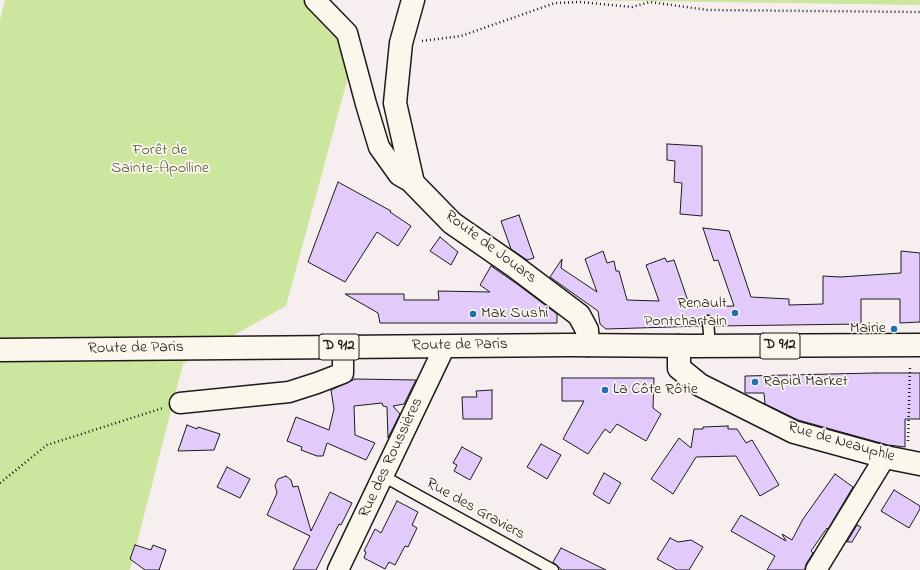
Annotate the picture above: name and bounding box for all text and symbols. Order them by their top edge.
park label: Forêt de Sainte-Apolline [111,141,209,179]
street label: Route de Jouars [440,207,540,289]
place label: Renault Pontchartain [644,294,727,332]
place label: Mak Sushi [481,304,548,324]
marker: Renault Pontchartain [730,308,740,318]
marker: Mak Sushi [468,309,478,319]
place label: Mairie [850,319,886,339]
marker: Mairie [889,324,899,334]
road number: D 912 [760,333,800,359]
road number: D 912 [319,334,359,360]
street label: Route de Paris [412,336,508,356]
street label: Route de Paris [88,339,184,359]
place label: Rapid Market [763,372,848,392]
marker: Rapid Market [750,377,760,387]
place label: La Côte Rôtie [613,380,698,400]
marker: La Côte Rôtie [600,385,610,395]
street label: Rue des Roussières [356,395,428,521]
street label: Rue de Neauphle [785,419,897,467]
street label: Rue des Graviers [422,475,528,545]

